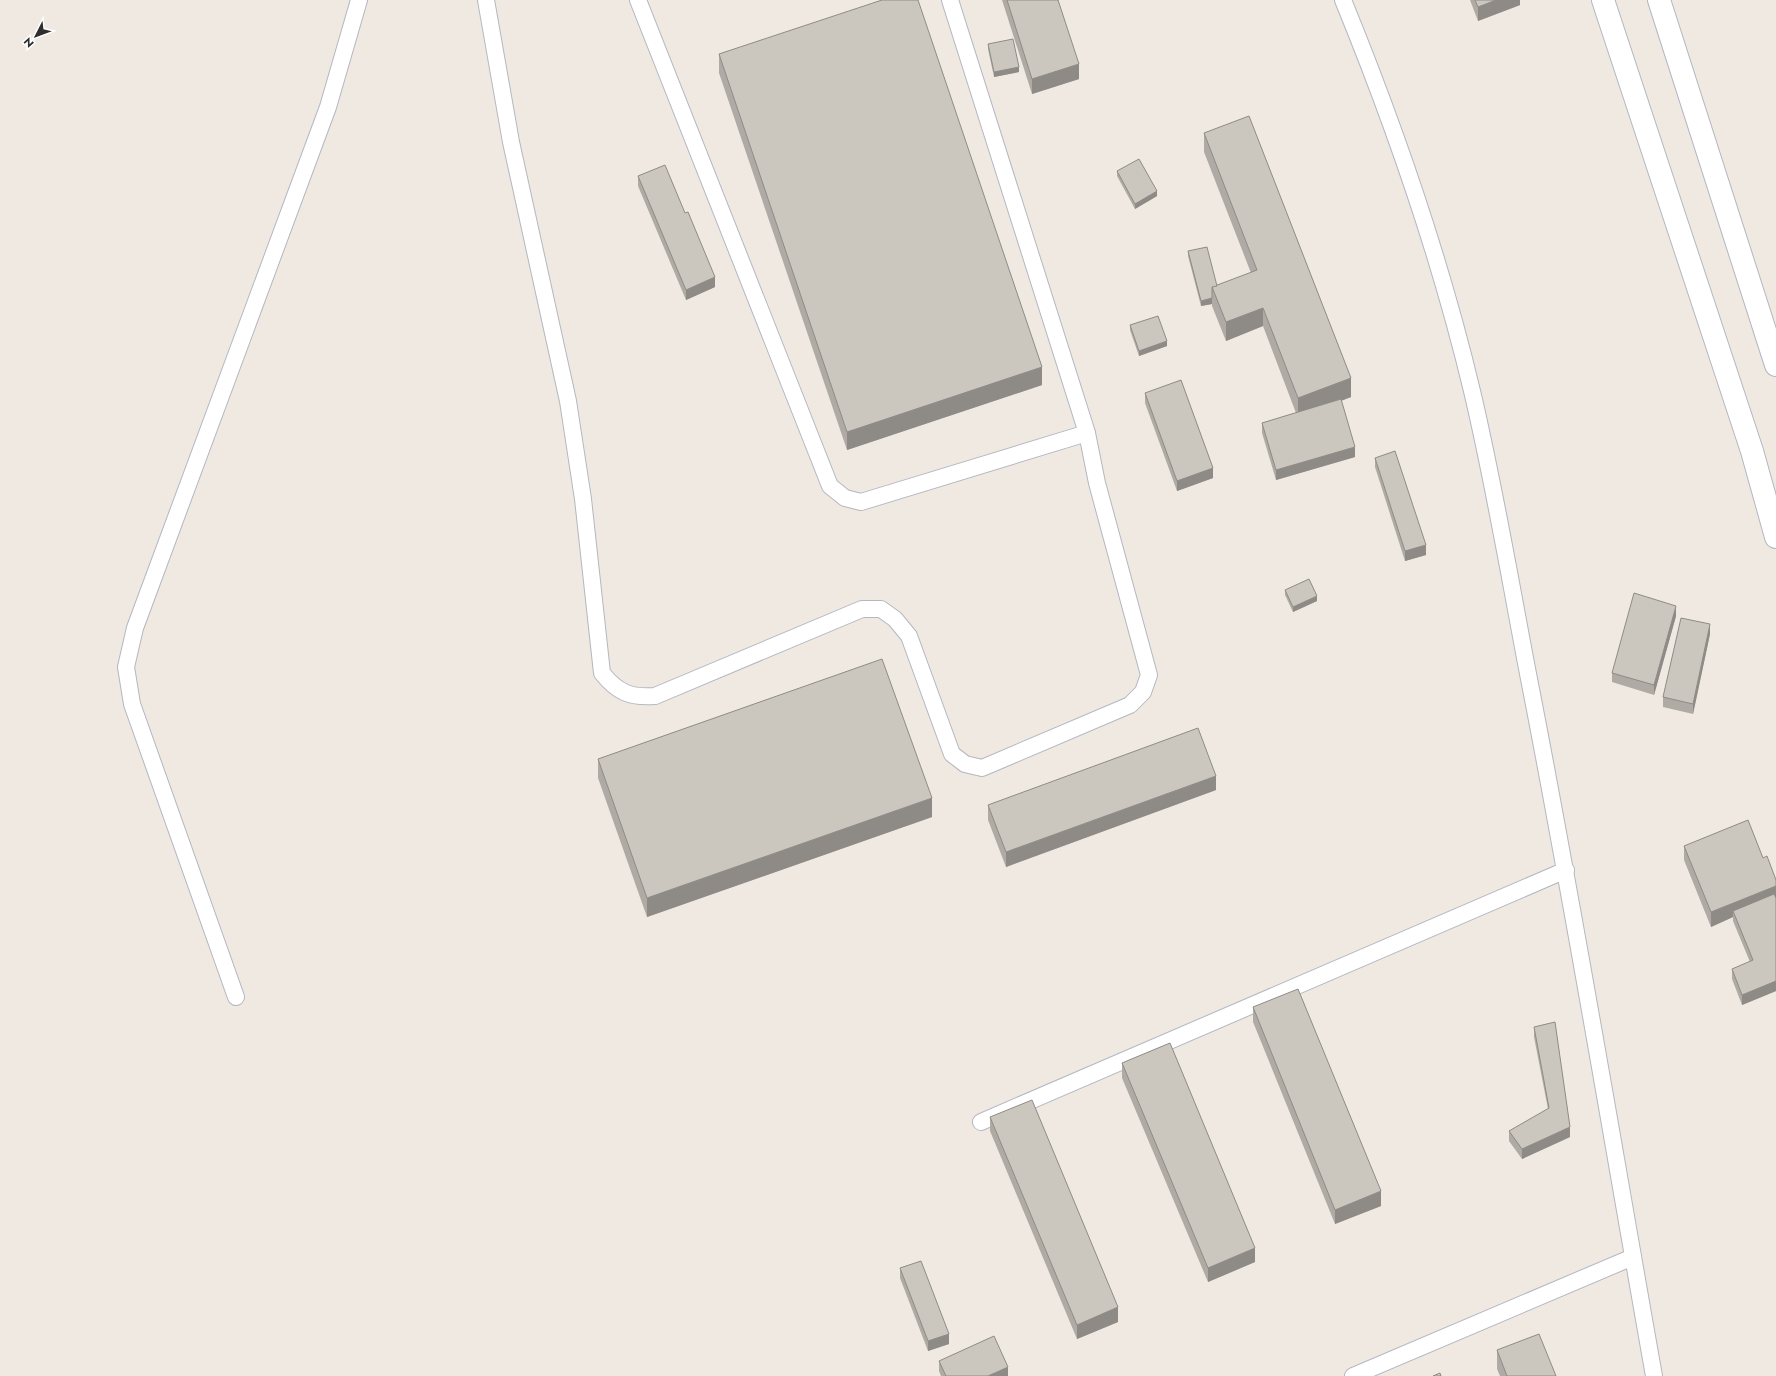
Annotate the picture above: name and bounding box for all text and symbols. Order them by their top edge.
north arrow [16,16,56,56]
text: N [20,34,37,51]

